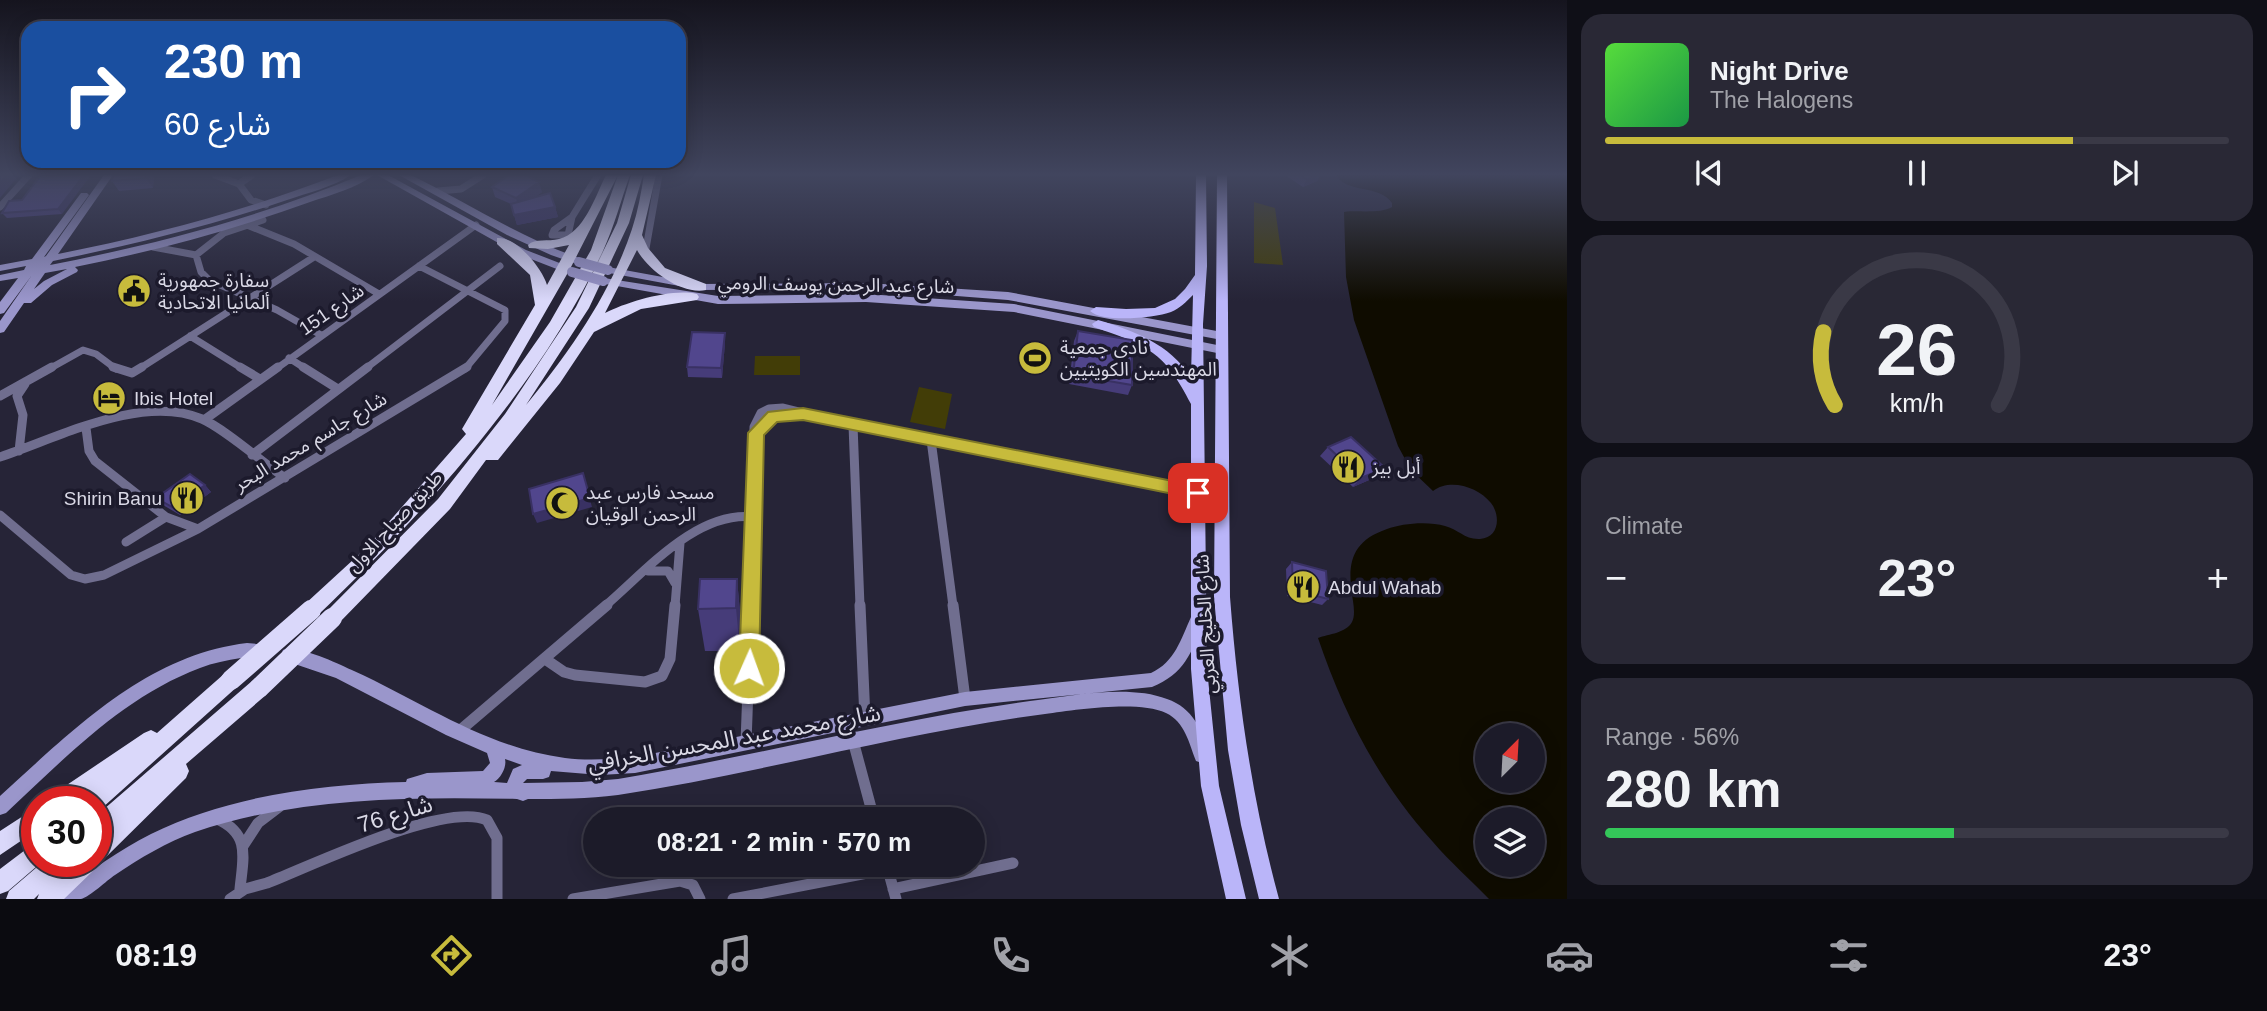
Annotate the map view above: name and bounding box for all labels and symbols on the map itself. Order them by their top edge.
place label: سفارة جمهورية ألمانيا الاتحادية [158,270,270,313]
public building icon: سفارة جمهورية ألمانيا الاتحادية [115,272,153,310]
street label: شارع عبد الرحمن يوسف الرومي [718,272,954,301]
street label: شارع 151 [295,280,369,342]
place label: نادي جمعية المهندسين الكويتيين [1060,337,1217,381]
sports icon: نادي جمعية المهندسين الكويتيين [1016,339,1054,377]
hotel icon: Ibis Hotel [90,379,128,417]
place label: Ibis Hotel [134,388,213,409]
street label: شارع جاسم محمد البحر [229,388,392,499]
restaurant icon: أبل بيز [1329,448,1367,486]
place label: أبل بيز [1371,457,1421,479]
pin [1168,463,1228,523]
street label: طريق صباح الاول [342,467,449,578]
restaurant icon: Shirin Banu [168,479,206,517]
place label: مسجد فارس عبد الرحمن الوقيان [586,482,714,526]
mosque icon: مسجد فارس عبد الرحمن الوقيان [543,484,581,522]
place label: Shirin Banu [64,488,162,509]
street label: شارع الخليج العربي [1191,553,1224,694]
restaurant icon: Abdul Wahab [1284,568,1322,606]
place label: Abdul Wahab [1328,577,1441,598]
position arrow [712,631,786,705]
street label: شارع محمد عبد المحسن الخرافي [585,699,883,781]
north arrow [1475,723,1545,793]
speed limit sign: 30 [21,786,112,877]
street label: شارع 76 [354,790,437,841]

